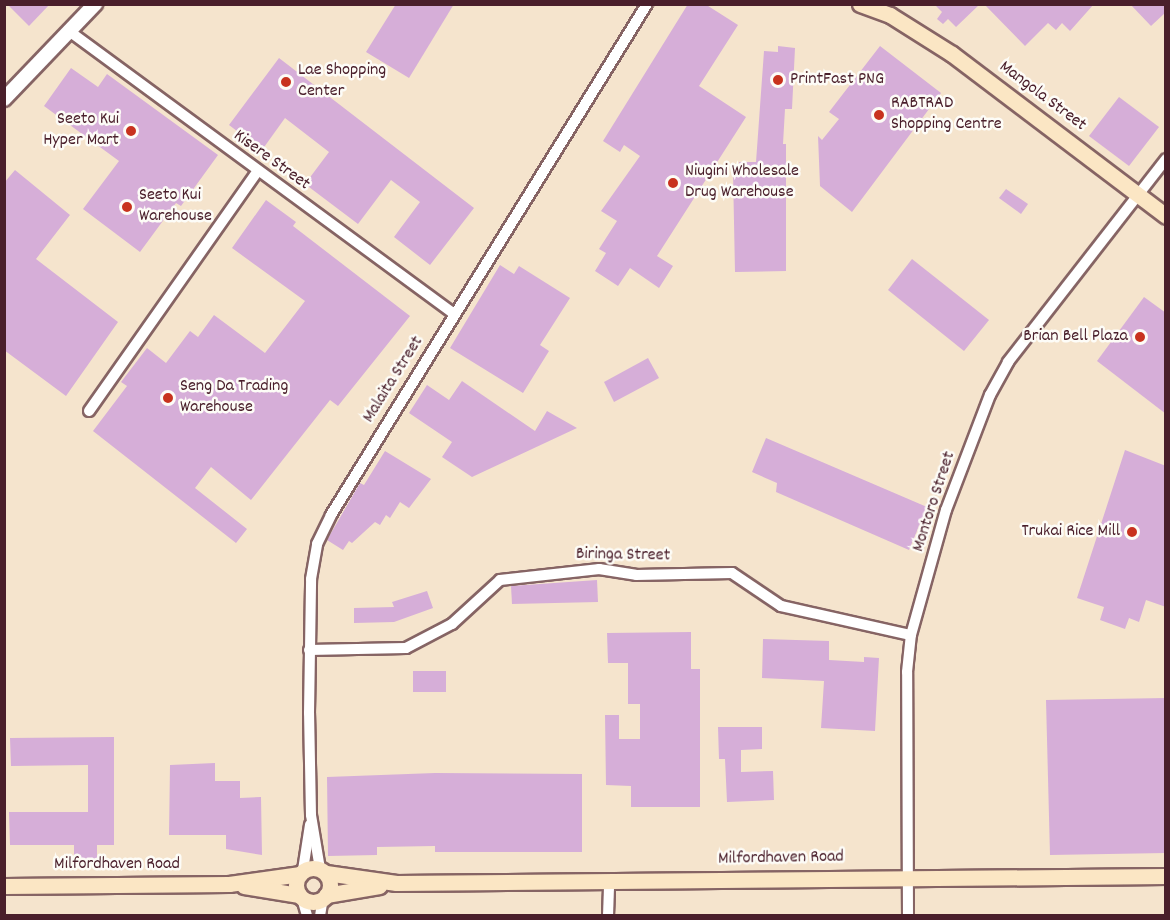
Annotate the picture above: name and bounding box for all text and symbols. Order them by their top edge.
street label: Mangola Street [994,57,1090,137]
place label: Lae Shopping Center [298,61,386,104]
place label: PrintFast PNG [790,69,884,91]
marker: PrintFast PNG [771,73,785,87]
marker: Lae Shopping Center [279,75,293,89]
place label: RABTRAD Shopping Centre [891,94,1002,136]
marker: RABTRAD Shopping Centre [872,108,886,122]
place label: Seeto Kui Hyper Mart [43,110,119,152]
marker: Seeto Kui Hyper Mart [124,124,138,138]
street label: Kisere Street [228,126,314,196]
place label: Niugini Wholesale Drug Warehouse [685,162,799,204]
marker: Niugini Wholesale Drug Warehouse [666,176,680,190]
place label: Seeto Kui Warehouse [139,186,212,228]
marker: Seeto Kui Warehouse [120,200,134,214]
place label: Brian Bell Plaza [1023,326,1128,348]
marker: Brian Bell Plaza [1133,330,1147,344]
street label: Malaita Street [359,333,429,427]
place label: Seng Da Trading Warehouse [180,377,288,420]
marker: Seng Da Trading Warehouse [161,391,175,405]
street label: Montoro Street [909,449,961,555]
place label: Trukai Rice Mill [1021,521,1120,543]
marker: Trukai Rice Mill [1125,525,1139,539]
street label: Biringa Street [576,544,670,568]
street label: Milfordhaven Road [718,847,844,871]
street label: Milfordhaven Road [54,854,180,876]

